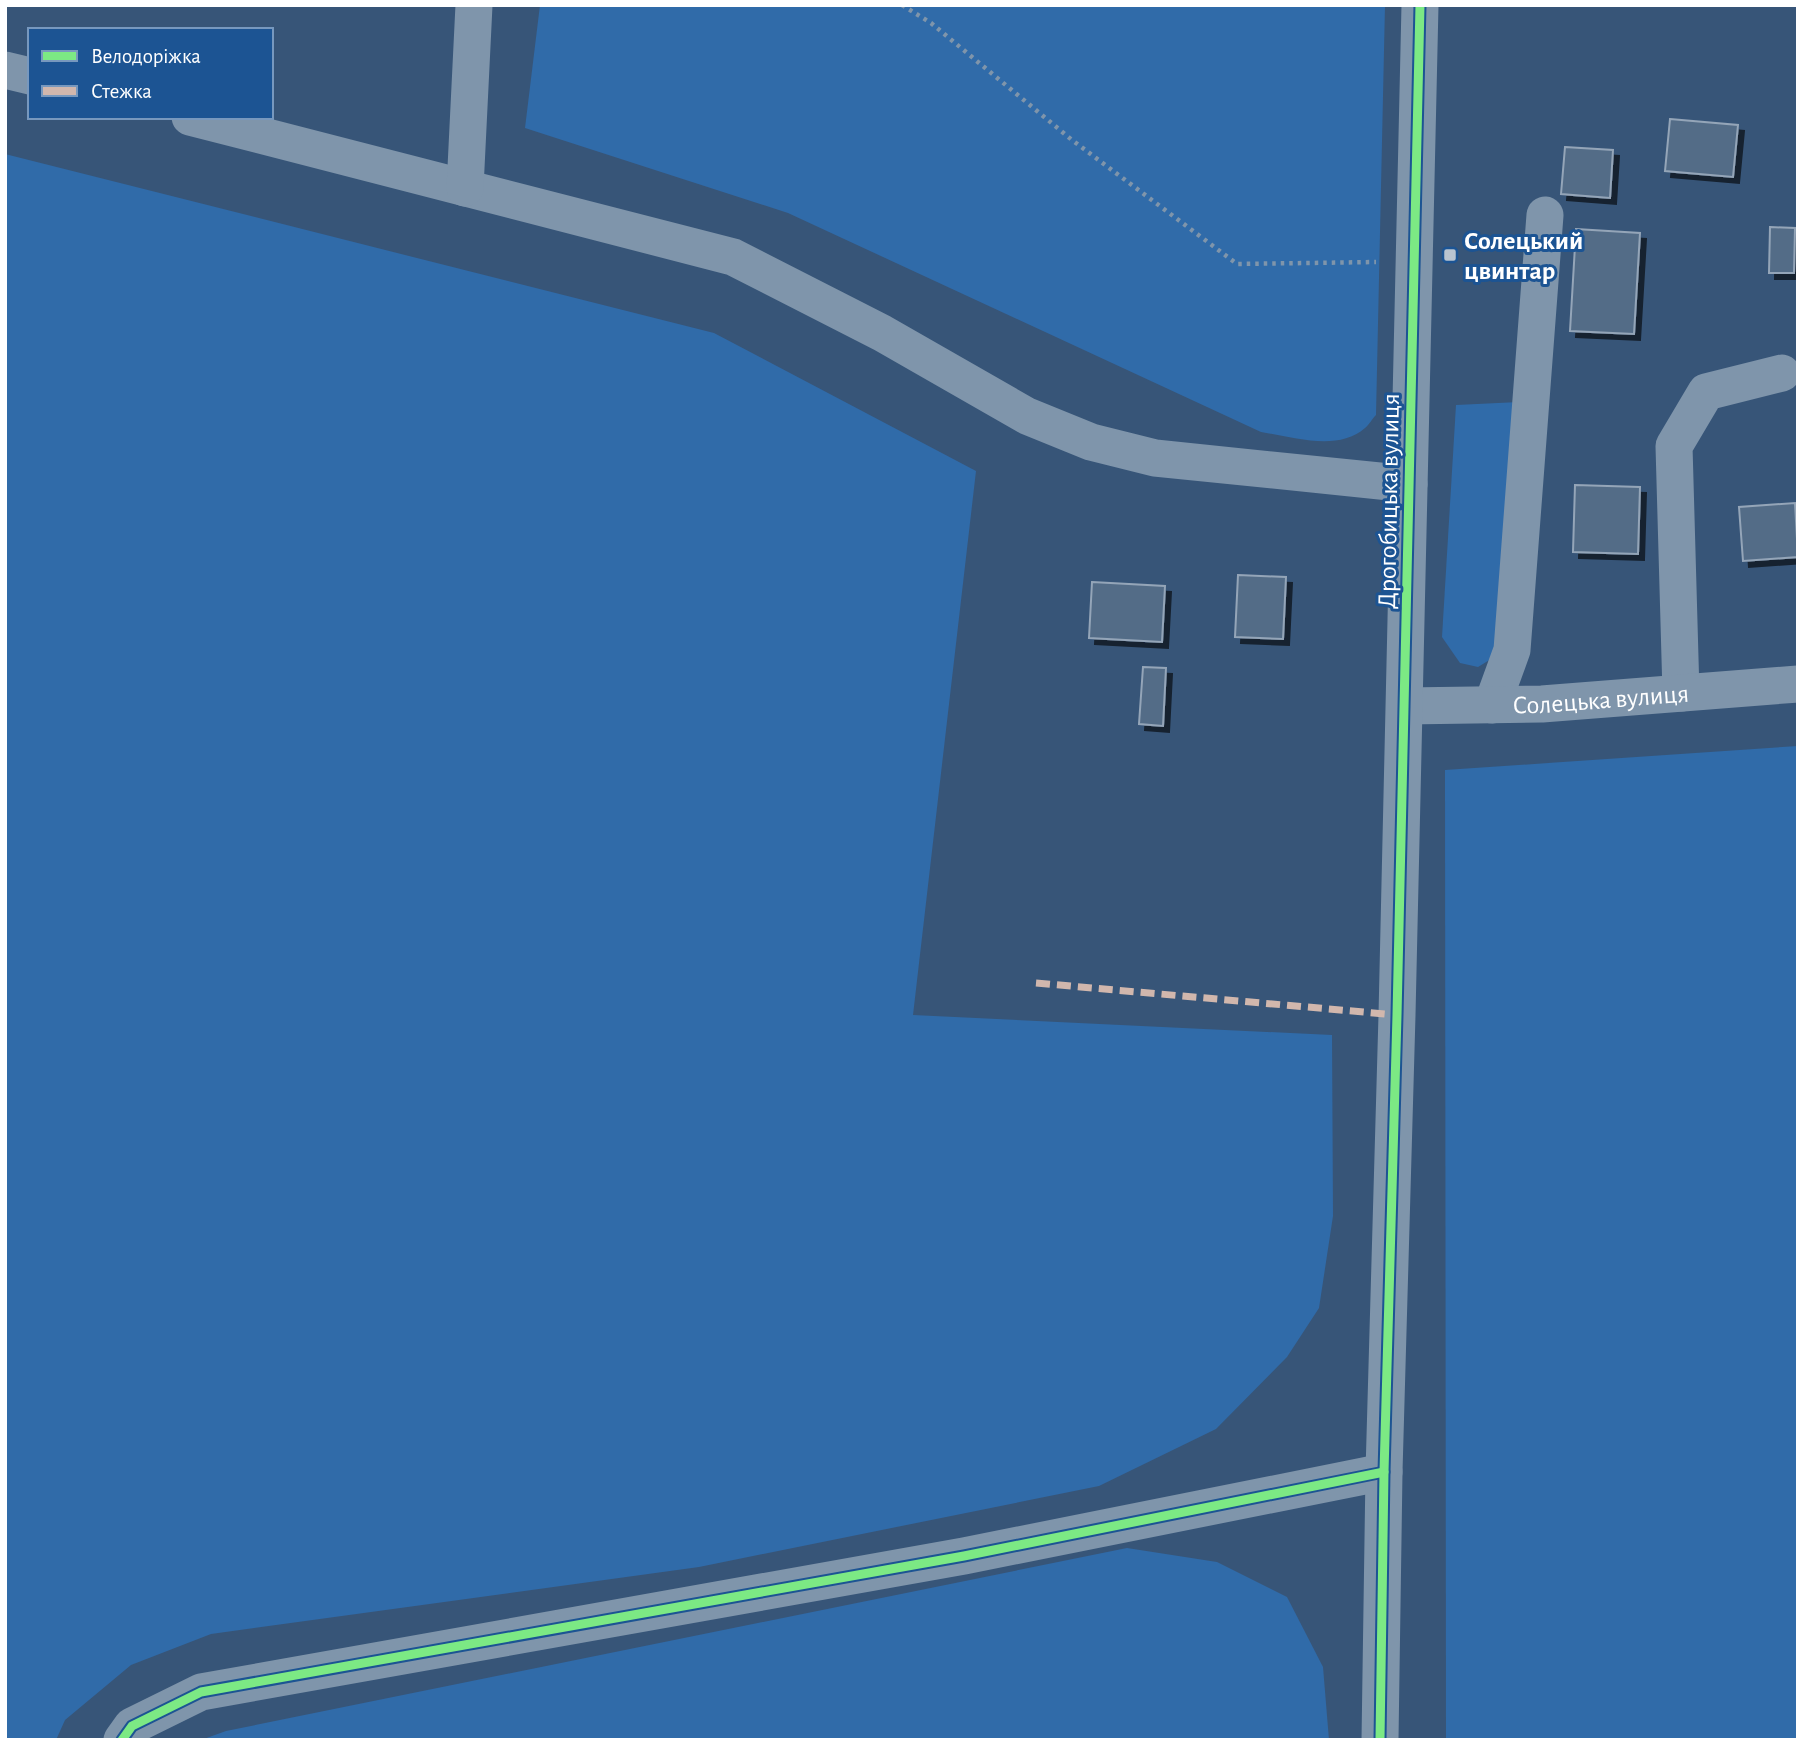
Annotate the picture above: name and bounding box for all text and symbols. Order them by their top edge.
legend [28,28,273,119]
text: Велодоріжка [91,46,201,67]
text: Стежка [91,81,152,102]
place label: Солецький цвинтар [1464,228,1583,284]
marker: Солецький цвинтар [1442,247,1458,263]
street label: Дрогобицька вулиця [1374,393,1404,609]
street label: Солецька вулиця [1512,681,1690,718]

